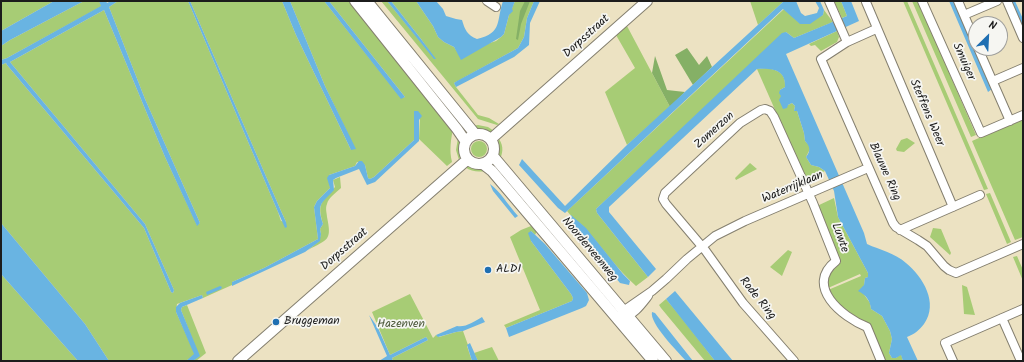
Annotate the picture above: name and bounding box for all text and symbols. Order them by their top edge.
street label: Dorpsstraat [561,12,613,62]
north arrow [968,16,1008,56]
text: N [986,16,999,36]
street label: Smuiger [948,41,978,83]
street label: Steffens Weer [905,77,947,149]
street label: Zomerzon [692,109,738,153]
street label: Blauwe Ring [865,141,903,203]
street label: Waterrijklaan [760,169,826,207]
street label: Noorderveenweg [558,215,620,285]
street label: Luwte [827,221,851,255]
street label: Dorpsstraat [319,226,371,274]
place label: ALDI [496,263,521,277]
marker: ALDI [483,265,493,275]
street label: Rode Ring [735,275,779,323]
place label: Bruggeman [284,315,340,329]
marker: Bruggeman [271,317,281,327]
park label: Hazenven [377,318,425,332]

